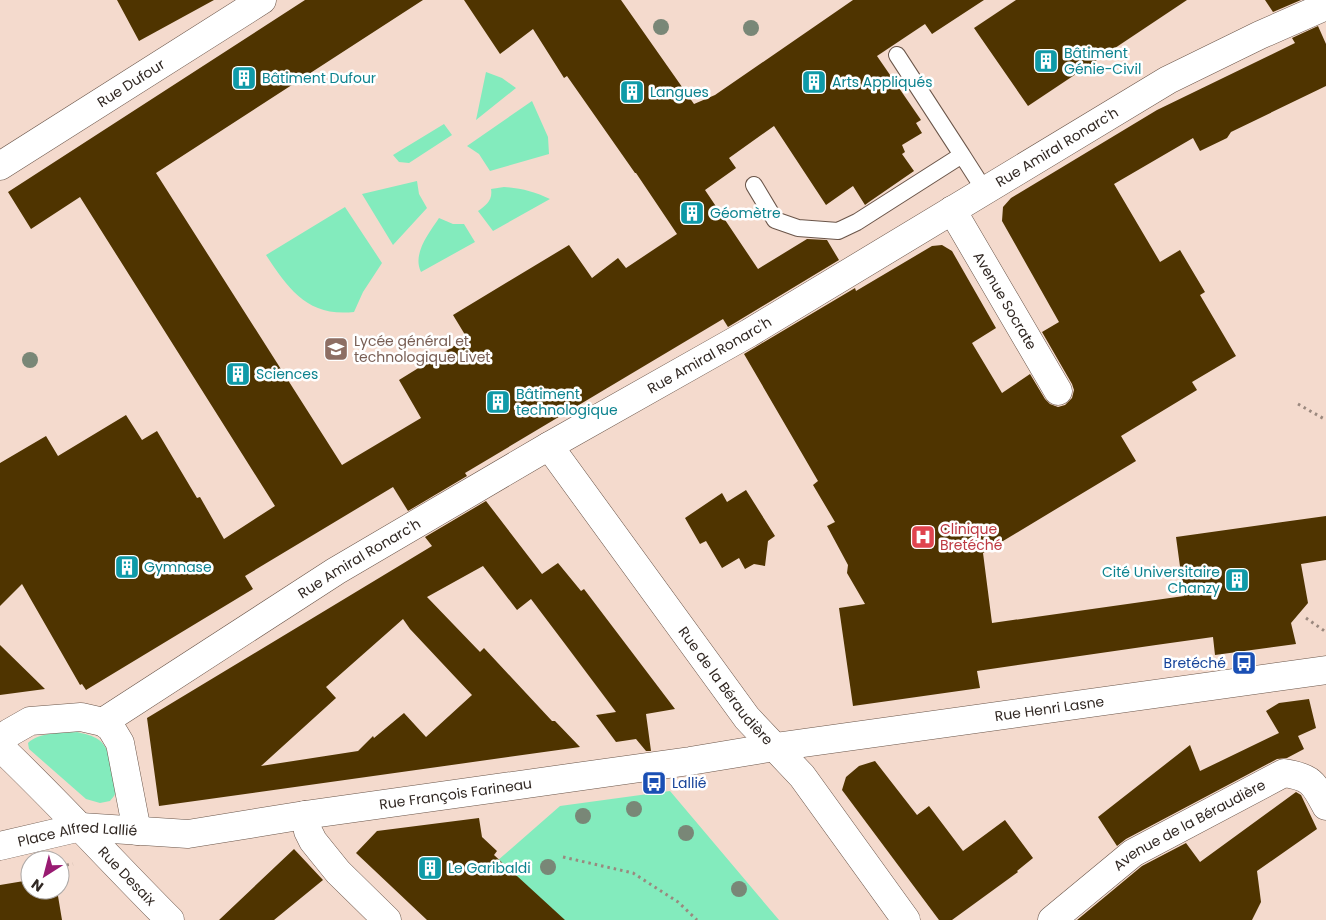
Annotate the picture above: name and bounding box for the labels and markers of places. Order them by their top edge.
place label: Bâtiment Génie-Civil [1064,43,1141,79]
building icon: Bâtiment Génie-Civil [1033,48,1059,74]
building icon: Bâtiment Dufour [231,65,257,91]
place label: Bâtiment Dufour [262,68,376,88]
building icon: Arts Appliqués [801,69,827,95]
place label: Arts Appliqués [832,72,932,92]
building icon: Langues [619,79,645,105]
place label: Langues [650,82,709,102]
building icon: Géomètre [679,200,705,226]
place label: Géomètre [710,203,781,223]
place label: Lycée général et technologique Livet [354,331,490,367]
school or university icon: Lycée général et technologique Livet [323,336,349,362]
building icon: Sciences [225,361,251,387]
place label: Sciences [256,364,318,384]
place label: Bâtiment technologique [516,384,618,420]
building icon: Bâtiment technologique [485,389,511,415]
place label: Clinique Bretéché [940,519,1003,555]
hospital icon: Clinique Bretéché [910,524,936,550]
building icon: Gymnase [114,554,140,580]
place label: Gymnase [144,557,212,577]
place label: Cité Universitaire Chanzy [1102,562,1220,598]
building icon: Cité Universitaire Chanzy [1224,567,1250,593]
bus stop icon: Bretéché [1231,650,1257,676]
place label: Bretéché [1164,653,1226,673]
bus stop icon: Lallié [641,770,667,796]
place label: Lallié [672,773,707,793]
building icon: Le Garibaldi [417,855,443,881]
place label: Le Garibaldi [448,858,531,878]

